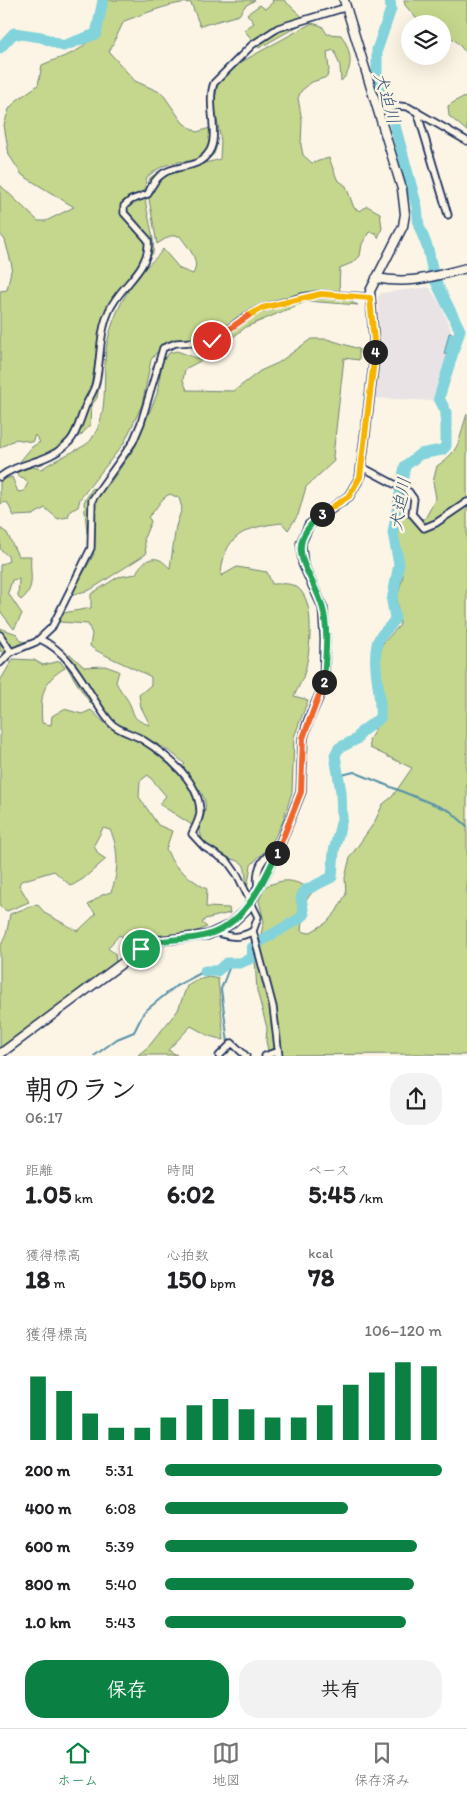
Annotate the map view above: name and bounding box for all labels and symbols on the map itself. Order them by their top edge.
water label: 犬迫川 [369,69,405,127]
pin [191,320,233,362]
pin: 4 [362,340,388,364]
water label: 犬迫川 [384,476,416,532]
pin: 3 [310,502,334,526]
pin: 2 [312,670,336,694]
pin: 1 [264,840,290,866]
pin [120,928,162,970]

